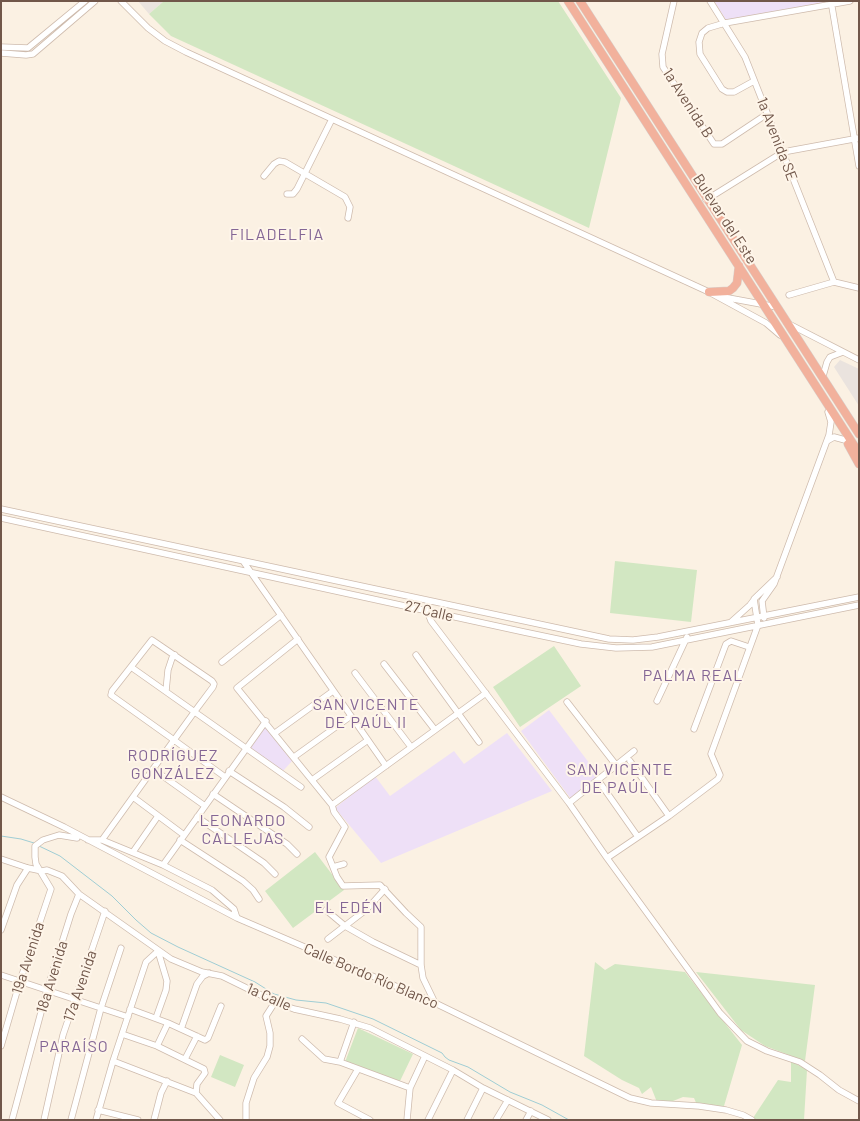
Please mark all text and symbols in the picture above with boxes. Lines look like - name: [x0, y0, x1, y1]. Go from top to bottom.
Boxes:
- street label: 1a Avenida B: [659, 65, 717, 141]
- street label: 1a Avenida SE: [753, 95, 801, 183]
- street label: Bulevar del Este: [689, 171, 761, 267]
- district label: FILADELFIA: [229, 225, 325, 245]
- street label: 27 Calle: [403, 597, 455, 625]
- district label: PALMA REAL: [641, 666, 745, 686]
- district label: SAN VICENTE DE PAÚL II: [311, 695, 421, 733]
- district label: RODRÍGUEZ GONZÁLEZ: [126, 746, 220, 784]
- district label: SAN VICENTE DE PAÚL I: [565, 760, 675, 798]
- district label: LEONARDO CALLEJAS: [199, 811, 287, 849]
- district label: EL EDÉN: [314, 898, 384, 918]
- street label: 19a Avenida: [8, 920, 48, 996]
- street label: 18a Avenida: [32, 938, 72, 1016]
- street label: Calle Bordo Río Blanco: [301, 939, 441, 1013]
- street label: 17a Avenida: [59, 948, 101, 1024]
- street label: 1a Calle: [244, 979, 294, 1015]
- district label: PARAÍSO: [38, 1037, 110, 1057]

